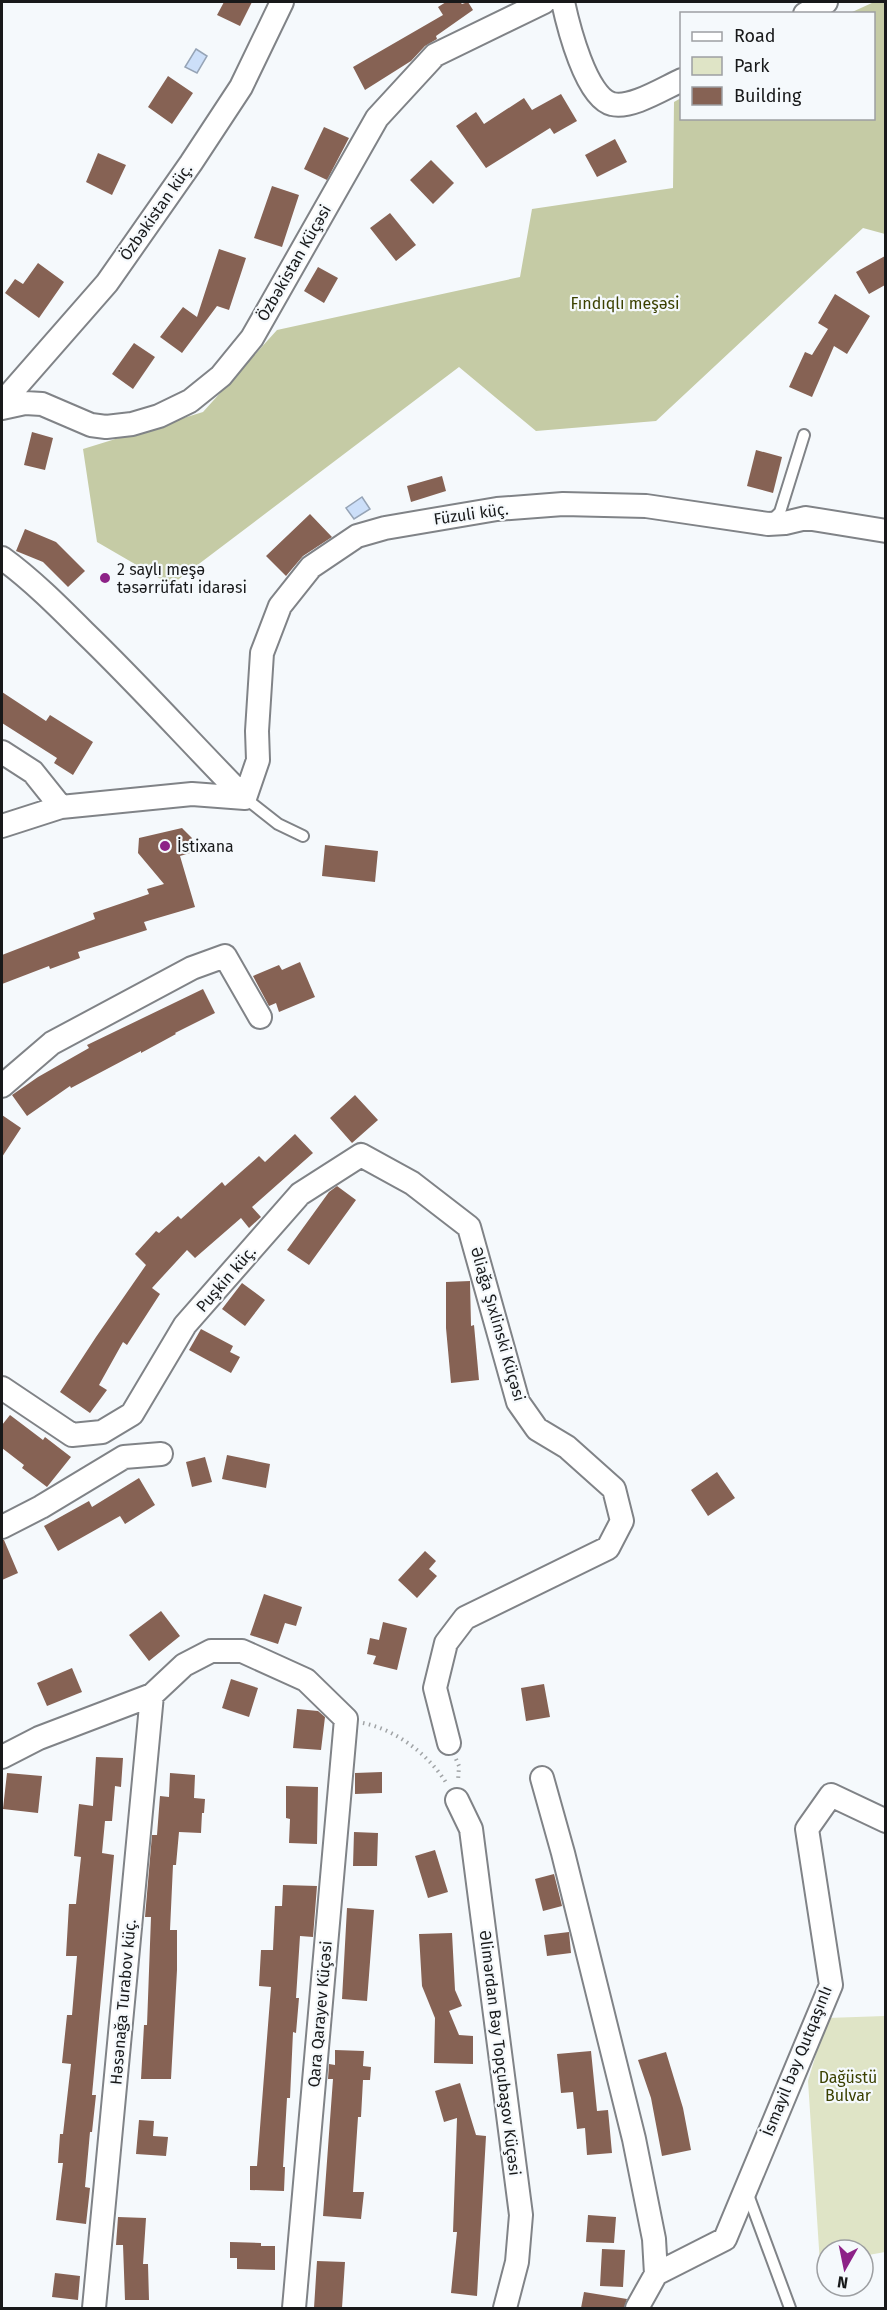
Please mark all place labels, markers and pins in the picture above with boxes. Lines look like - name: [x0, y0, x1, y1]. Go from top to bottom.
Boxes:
- place label: 2 saylı meşə təsərrüfatı idarəsi: [117, 560, 247, 597]
- marker: 2 saylı meşə təsərrüfatı idarəsi: [98, 571, 112, 585]
- place label: İstixana: [177, 836, 234, 856]
- marker: İstixana: [158, 839, 172, 853]

